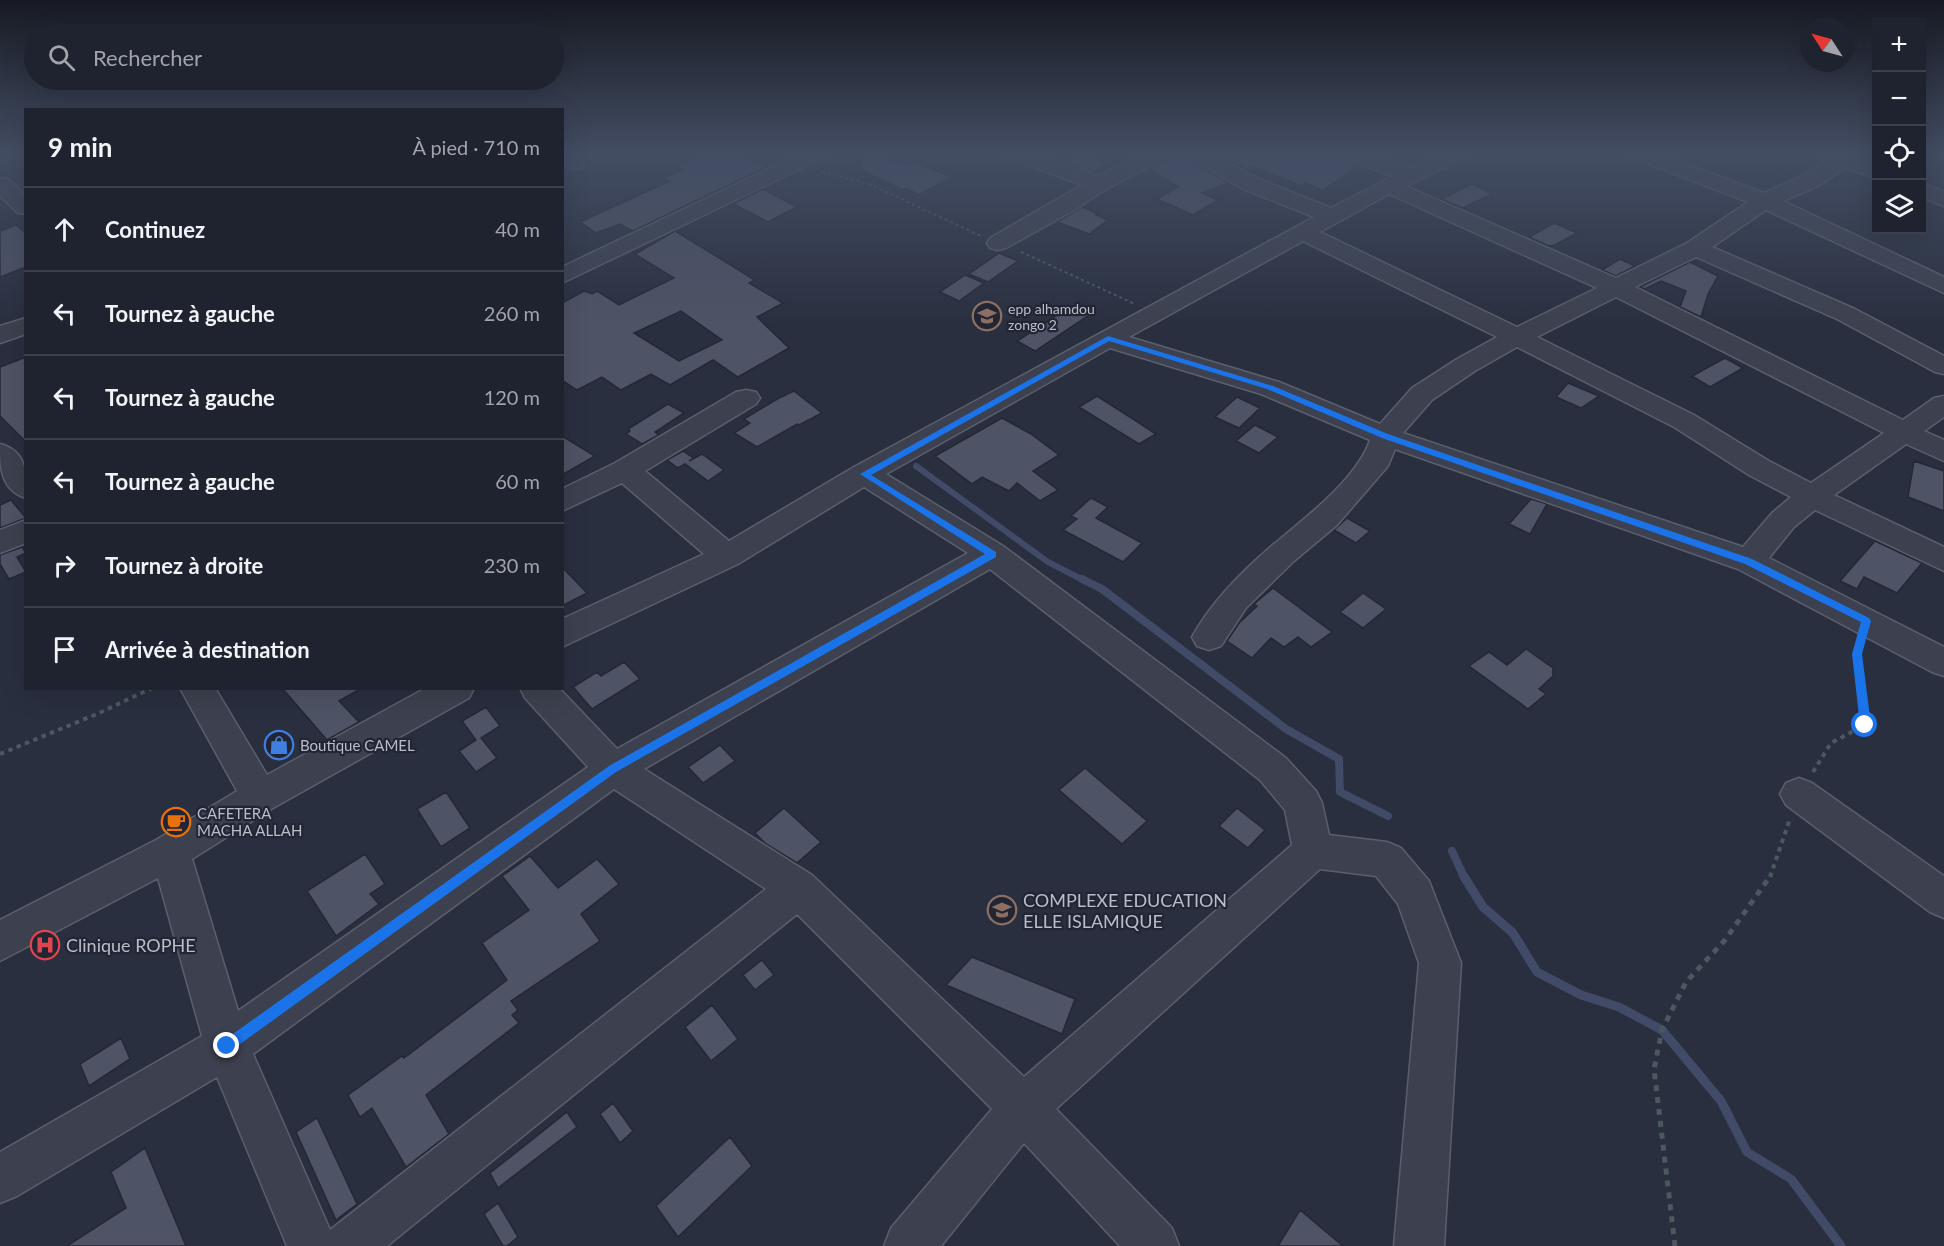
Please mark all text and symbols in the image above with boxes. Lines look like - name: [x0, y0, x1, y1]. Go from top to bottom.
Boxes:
- north arrow: [1800, 18, 1854, 72]
- map controls: [1872, 18, 1926, 234]
- button: +: [1872, 18, 1926, 72]
- search box: [24, 24, 564, 90]
- icon: search: [45, 41, 78, 74]
- text: Rechercher: [93, 44, 202, 71]
- button: −: [1872, 72, 1926, 126]
- button: locate: [1872, 126, 1926, 180]
- text: 9 min: [48, 131, 112, 163]
- text: À pied · 710 m: [412, 135, 540, 159]
- button: layers: [1872, 180, 1926, 234]
- icon: ahead: [48, 213, 81, 246]
- text: Continuez: [105, 216, 205, 243]
- text: 40 m: [495, 217, 540, 241]
- icon: left: [48, 297, 81, 330]
- text: Tournez à gauche: [105, 300, 275, 327]
- school or university icon: epp alhamdou zongo 2: [971, 300, 1003, 332]
- place label: epp alhamdou zongo 2: [1008, 300, 1095, 333]
- text: 260 m: [484, 301, 540, 325]
- icon: left: [48, 381, 81, 414]
- text: Tournez à gauche: [105, 384, 275, 411]
- text: 120 m: [484, 385, 540, 409]
- icon: left: [48, 465, 81, 498]
- text: Tournez à gauche: [105, 468, 275, 495]
- text: 60 m: [495, 469, 540, 493]
- icon: right: [48, 549, 81, 582]
- text: Tournez à droite: [105, 552, 263, 579]
- text: 230 m: [484, 553, 540, 577]
- icon: arrive: [48, 633, 81, 666]
- text: Arrivée à destination: [105, 636, 310, 663]
- route start: [1851, 711, 1877, 737]
- shop icon: Boutique CAMEL: [263, 729, 295, 761]
- place label: Boutique CAMEL: [300, 736, 415, 754]
- place label: CAFETERA MACHA ALLAH: [197, 804, 302, 839]
- cafe icon: CAFETERA MACHA ALLAH: [160, 806, 192, 838]
- place label: COMPLEXE EDUCATION ELLE ISLAMIQUE: [1023, 889, 1227, 932]
- school or university icon: COMPLEXE EDUCATION ELLE ISLAMIQUE: [986, 894, 1018, 926]
- hospital icon: Clinique ROPHE: [29, 929, 61, 961]
- place label: Clinique ROPHE: [66, 934, 196, 956]
- route end: [213, 1032, 239, 1058]

